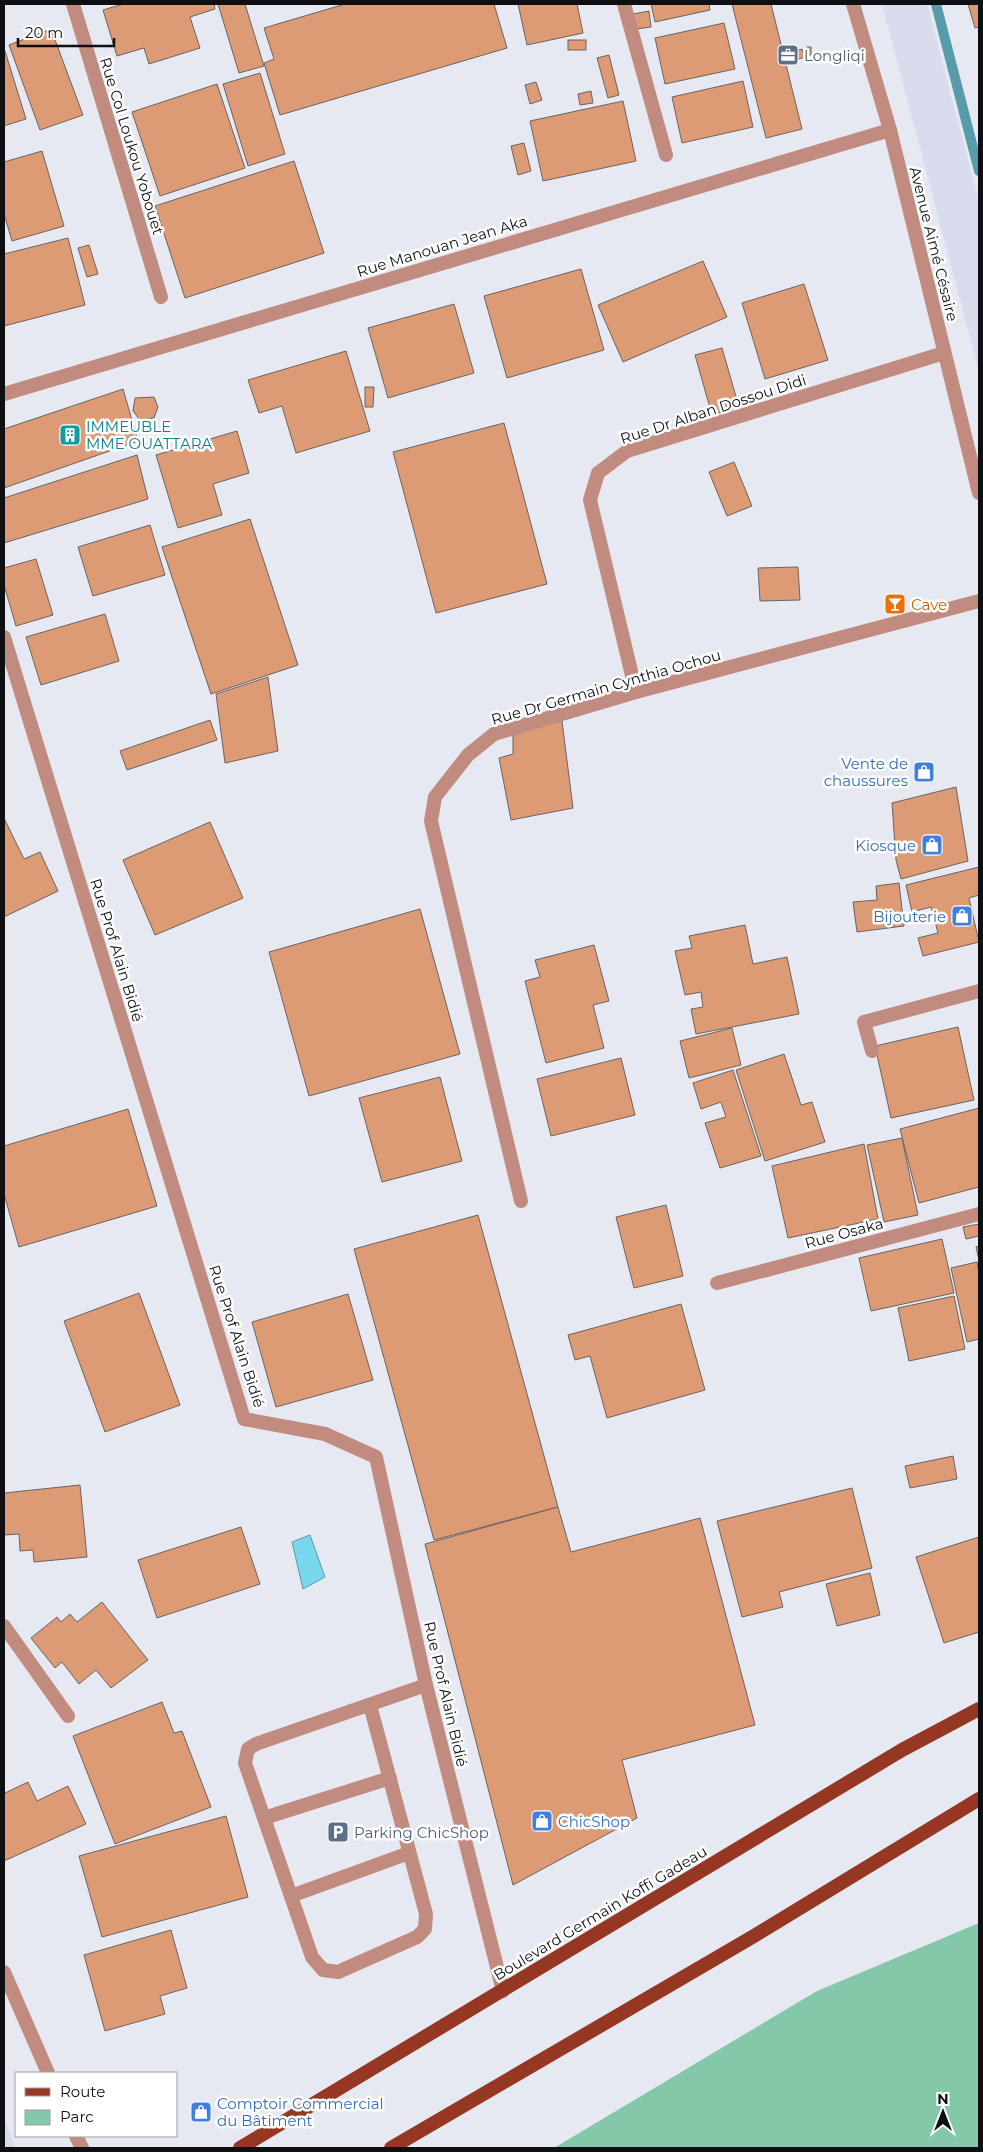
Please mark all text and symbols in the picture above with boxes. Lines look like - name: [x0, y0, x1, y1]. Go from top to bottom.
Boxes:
- scale bar: [18, 15, 114, 47]
- text: 20 m: [25, 23, 63, 42]
- office icon: Longliqi: [776, 43, 800, 67]
- place label: Longliqi: [804, 46, 865, 65]
- street label: Rue Col Loukou Yobouet: [96, 55, 168, 237]
- street label: Avenue Aimé Césaire: [906, 165, 962, 323]
- street label: Rue Manouan Jean Aka: [354, 211, 530, 281]
- street label: Rue Dr Alban Dossou Didi: [618, 370, 808, 448]
- place label: IMMEUBLE MME OUATTARA: [86, 417, 213, 453]
- building icon: IMMEUBLE MME OUATTARA: [58, 423, 82, 447]
- bar icon: Cave: [883, 592, 907, 616]
- place label: Cave: [911, 595, 947, 614]
- street label: Rue Dr Germain Cynthia Ochou: [489, 645, 723, 729]
- place label: Vente de chaussures: [824, 754, 908, 790]
- shop icon: Vente de chaussures: [912, 760, 936, 784]
- shop icon: Kiosque: [920, 833, 944, 857]
- place label: Kiosque: [855, 836, 916, 855]
- street label: Rue Prof Alain Bidié: [86, 876, 148, 1024]
- shop icon: Bijouterie: [950, 904, 974, 928]
- place label: Bijouterie: [873, 907, 946, 926]
- street label: Rue Osaka: [803, 1213, 885, 1253]
- street label: Rue Prof Alain Bidié: [205, 1262, 269, 1410]
- street label: Rue Prof Alain Bidié: [420, 1619, 472, 1769]
- shop icon: ChicShop: [530, 1809, 554, 1833]
- place label: ChicShop: [558, 1812, 630, 1831]
- parking icon: Parking ChicShop: [326, 1820, 350, 1844]
- place label: Parking ChicShop: [354, 1823, 489, 1842]
- street label: Boulevard Germain Koffi Gadeau: [490, 1841, 710, 1985]
- legend: [15, 2072, 178, 2137]
- text: Route: [60, 2082, 105, 2101]
- north arrow: [918, 2087, 968, 2137]
- text: N: [937, 2090, 949, 2108]
- place label: Comptoir Commercial du Bâtiment: [217, 2094, 384, 2130]
- shop icon: Comptoir Commercial du Bâtiment: [189, 2100, 213, 2124]
- text: Parc: [60, 2107, 94, 2126]

